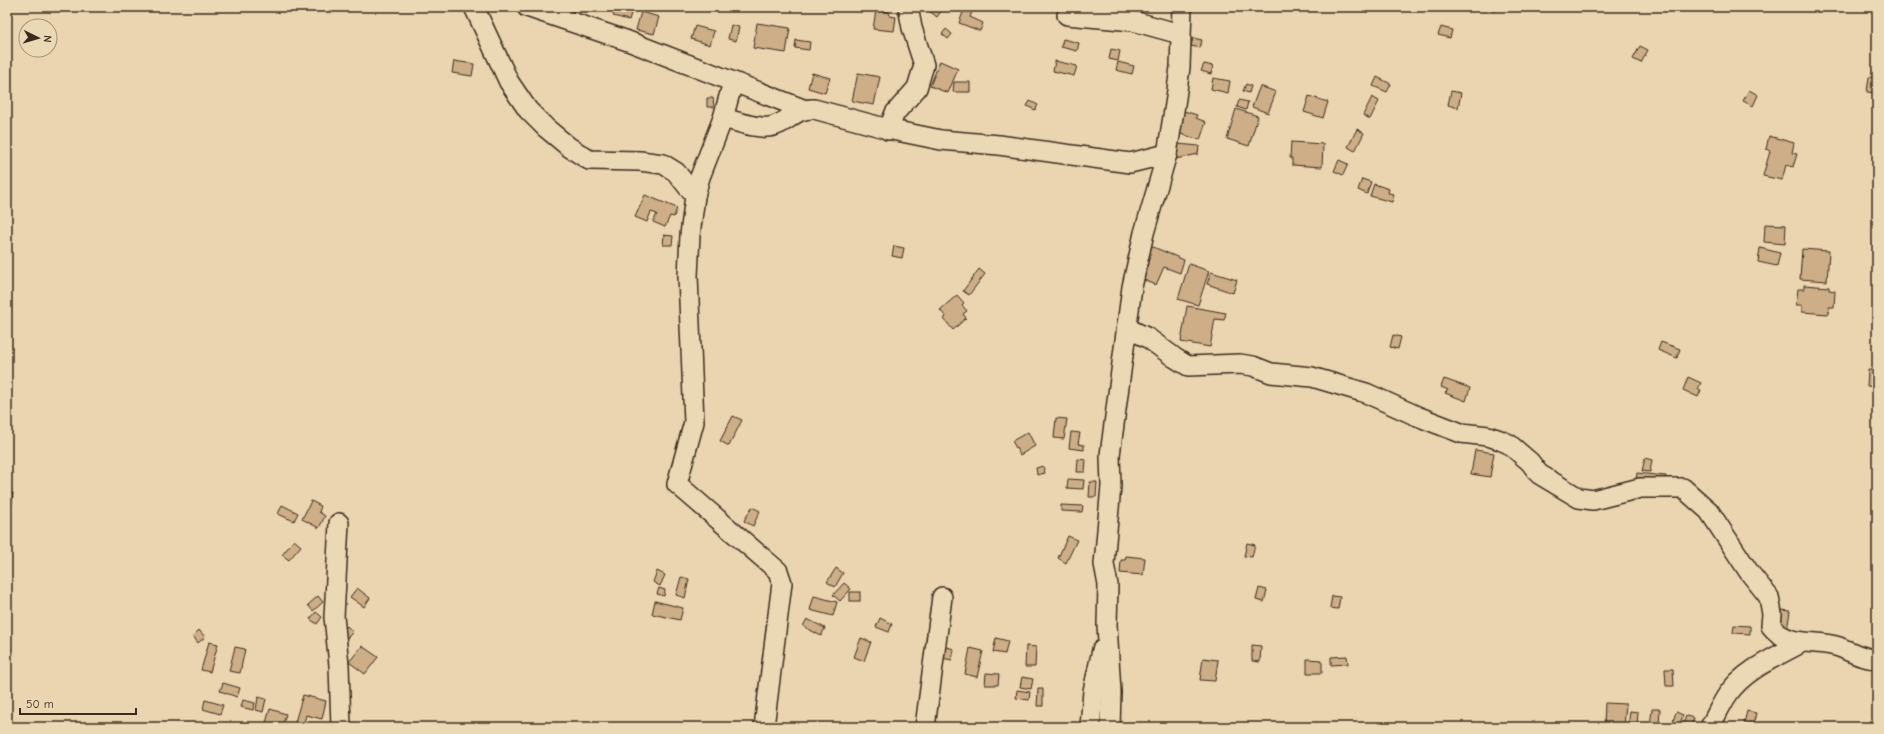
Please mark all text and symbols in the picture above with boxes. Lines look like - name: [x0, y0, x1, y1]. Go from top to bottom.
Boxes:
- north arrow: [18, 18, 58, 58]
- text: N: [41, 35, 54, 43]
- scale bar: [20, 690, 136, 716]
- text: 50 m: [26, 697, 54, 711]

